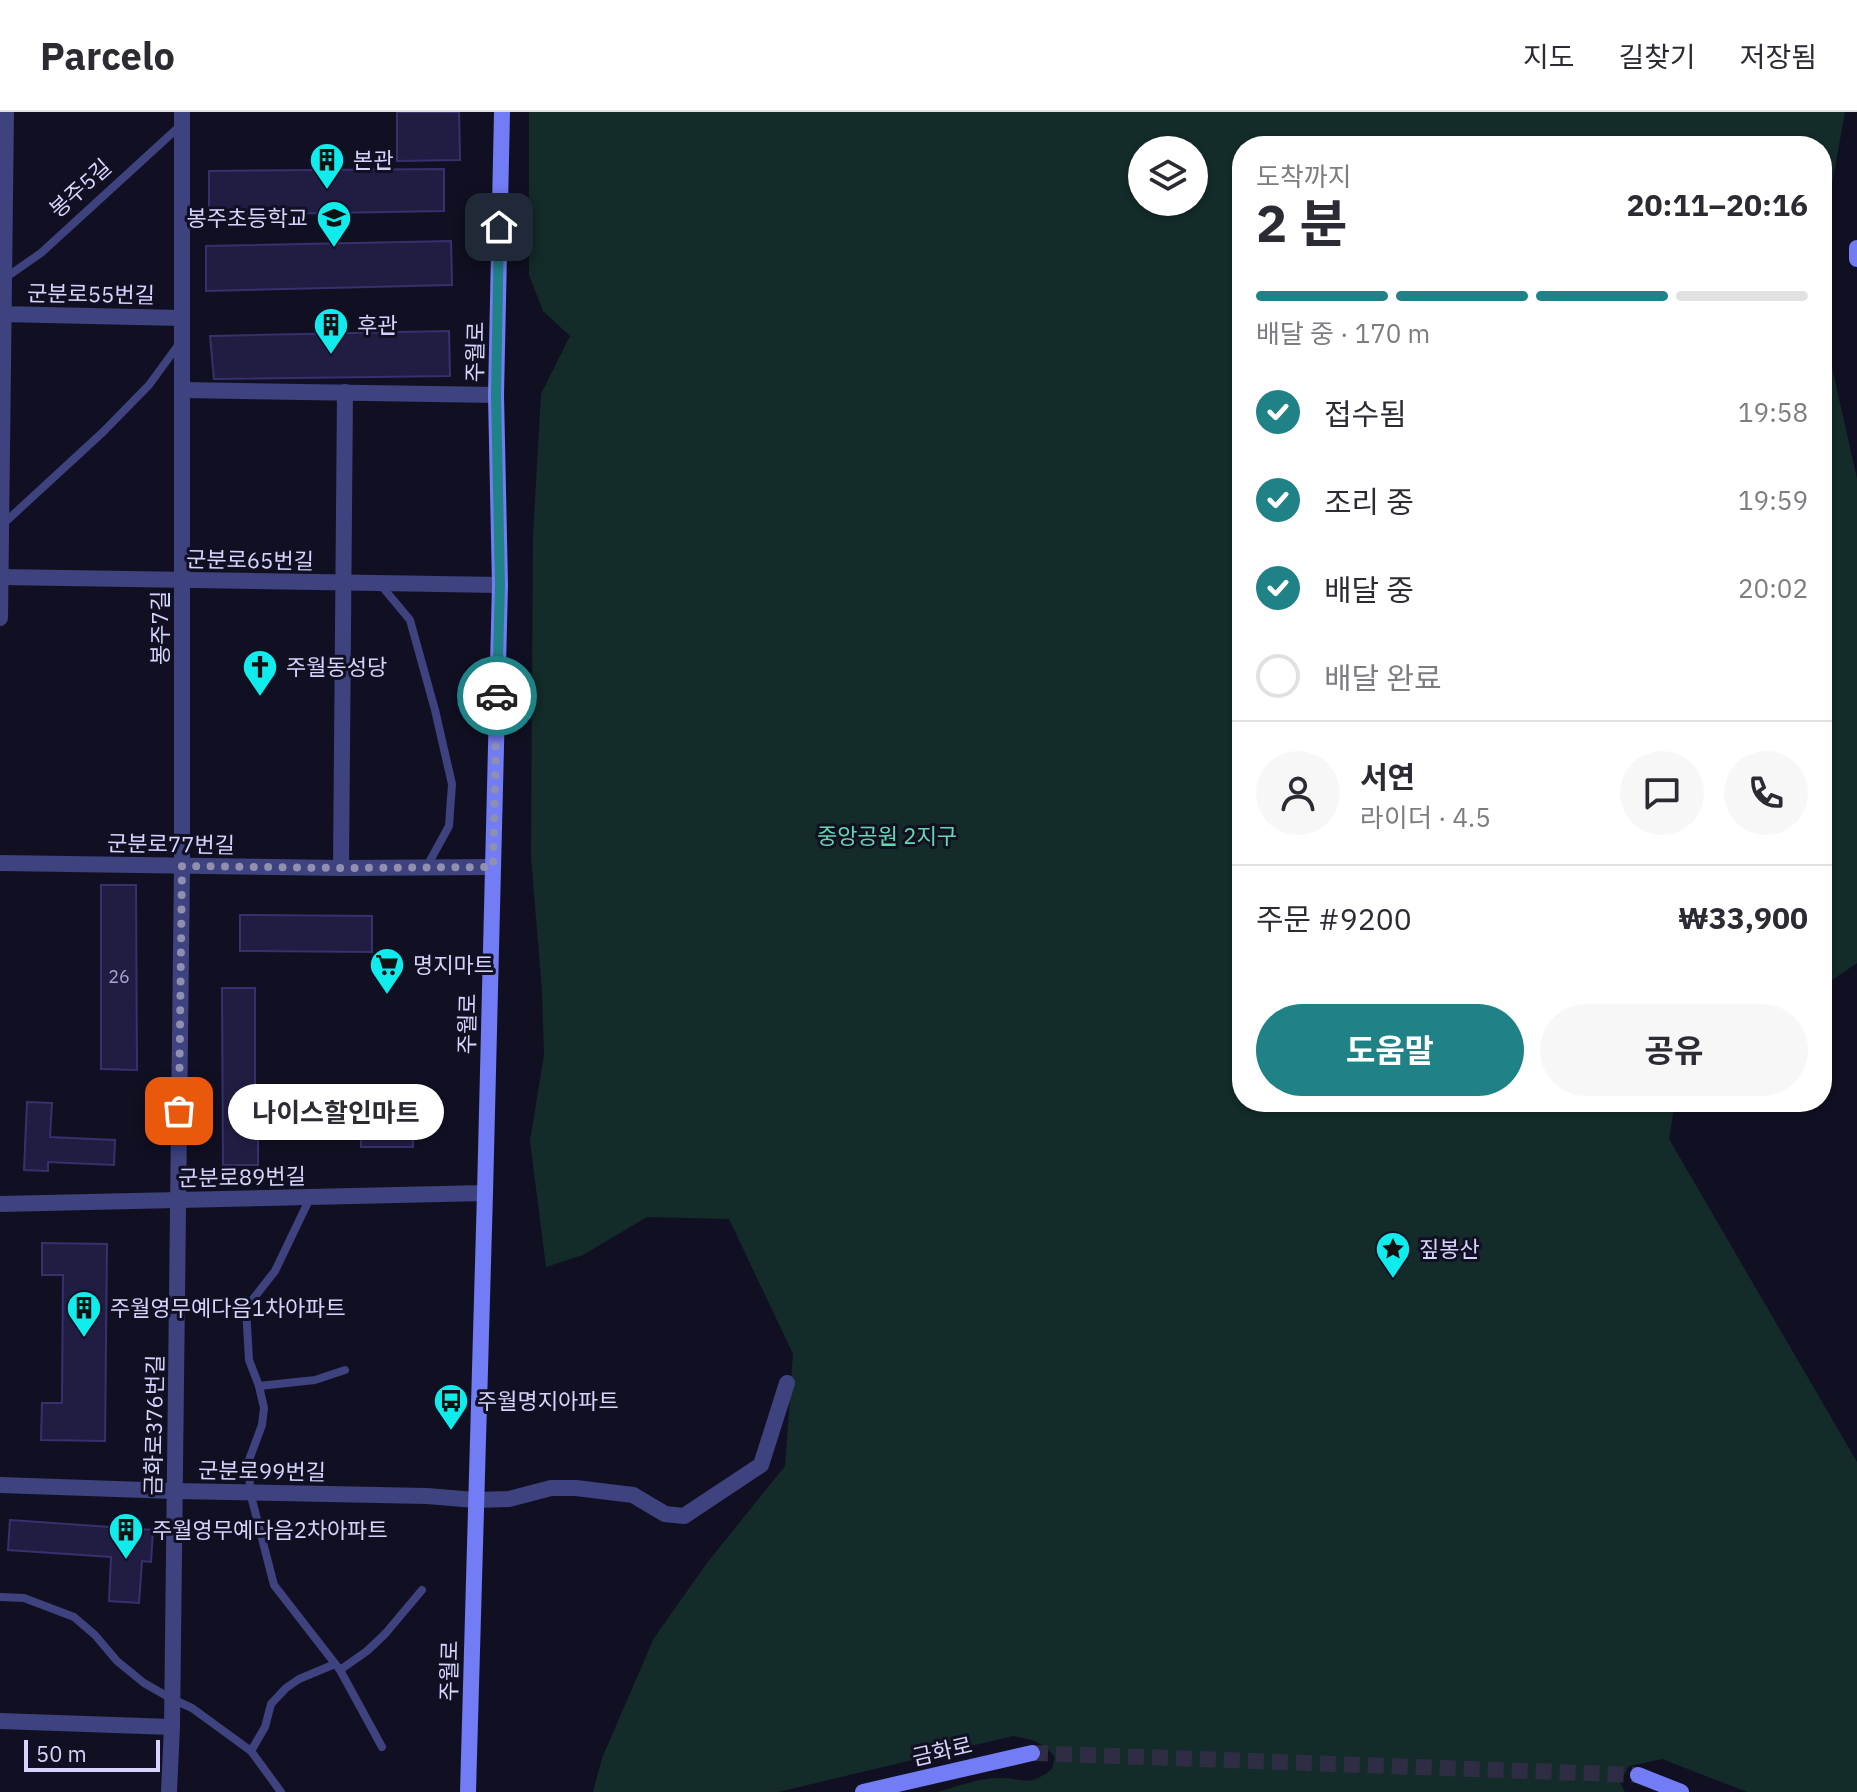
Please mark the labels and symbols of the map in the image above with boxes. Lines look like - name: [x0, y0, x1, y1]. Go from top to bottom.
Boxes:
- building icon: 본관: [308, 141, 346, 191]
- place label: 본관: [353, 145, 393, 174]
- street label: 봉주5길: [42, 152, 117, 223]
- pin: [465, 193, 533, 261]
- school or university icon: 봉주초등학교: [315, 199, 353, 249]
- place label: 봉주초등학교: [187, 203, 308, 232]
- street label: 군분로55번길: [27, 278, 155, 309]
- building icon: 후관: [312, 306, 350, 356]
- place label: 후관: [357, 310, 397, 339]
- street label: 주월로: [459, 321, 490, 383]
- street label: 군분로65번길: [186, 544, 314, 575]
- street label: 봉주7길: [145, 591, 174, 665]
- church icon: 주월동성당: [241, 648, 279, 698]
- place label: 주월동성당: [286, 652, 387, 681]
- courier: [457, 656, 537, 736]
- park label: 중앙공원 2지구: [817, 821, 957, 850]
- street label: 군분로77번길: [107, 828, 235, 859]
- supermarket icon: 명지마트: [368, 946, 406, 996]
- place label: 명지마트: [413, 950, 494, 979]
- house number: 26: [108, 965, 130, 988]
- street label: 주월로: [451, 993, 482, 1055]
- pin: [145, 1077, 213, 1145]
- callout: 나이스할인마트: [227, 1083, 443, 1139]
- street label: 군분로89번길: [178, 1161, 306, 1192]
- place icon: 짚봉산: [1374, 1230, 1412, 1280]
- place label: 짚봉산: [1419, 1234, 1480, 1263]
- building icon: 주월영무예다음1차아파트: [65, 1289, 103, 1339]
- place label: 주월영무예다음1차아파트: [110, 1293, 346, 1322]
- street label: 금화로376번길: [138, 1354, 169, 1496]
- bus stop icon: 주월명지아파트: [432, 1382, 470, 1432]
- place label: 주월명지아파트: [477, 1386, 619, 1415]
- street label: 군분로99번길: [198, 1455, 326, 1486]
- building icon: 주월영무예다음2차아파트: [107, 1511, 145, 1561]
- place label: 주월영무예다음2차아파트: [152, 1515, 388, 1544]
- street label: 주월로: [433, 1640, 464, 1702]
- street label: 금화로: [909, 1730, 975, 1771]
- scale bar: [24, 1736, 160, 1772]

